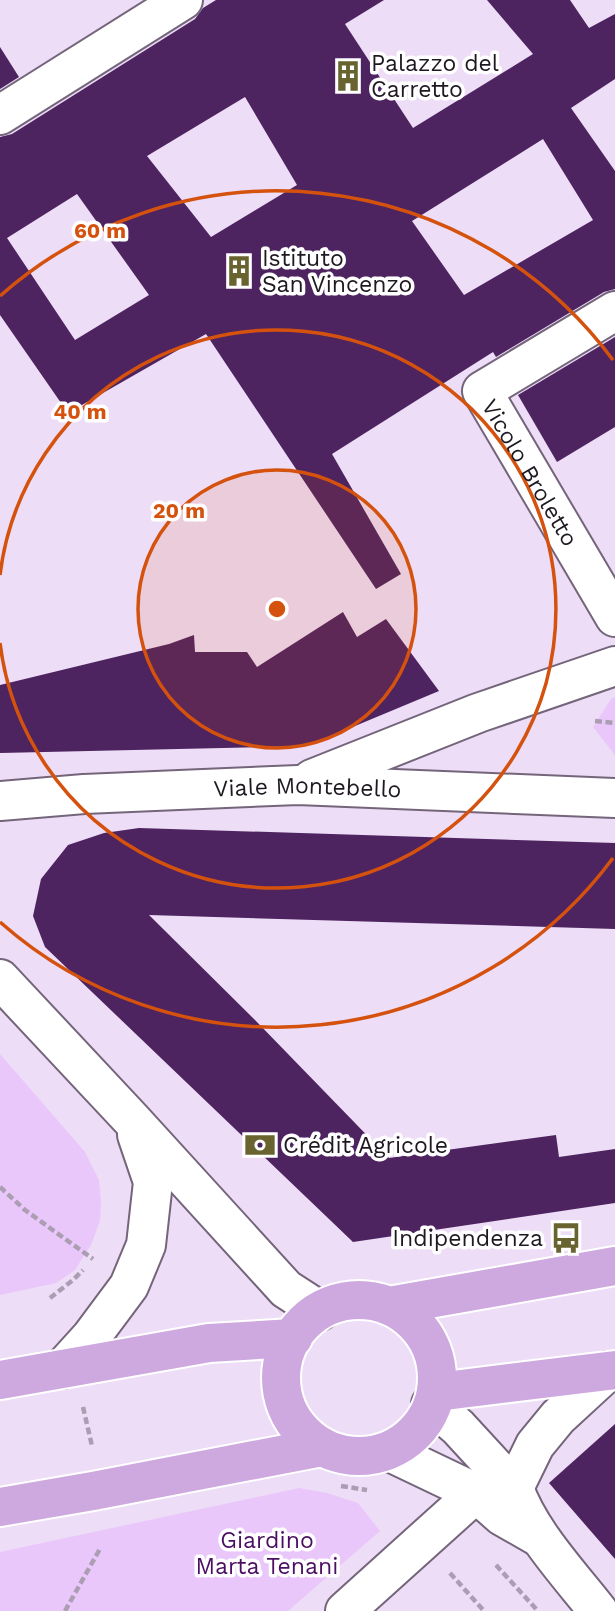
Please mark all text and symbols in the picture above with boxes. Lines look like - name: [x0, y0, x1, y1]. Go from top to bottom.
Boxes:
- place label: Palazzo del Carretto: [371, 50, 499, 103]
- building icon: Palazzo del Carretto: [331, 59, 365, 93]
- text: 60 m: [74, 218, 126, 243]
- place label: Istituto San Vincenzo: [262, 245, 412, 298]
- building icon: Istituto San Vincenzo: [222, 254, 256, 288]
- street label: Vicolo Broletto: [476, 394, 584, 551]
- text: 40 m: [54, 399, 106, 424]
- text: 20 m: [153, 498, 205, 523]
- centre of rings: [265, 597, 289, 621]
- street label: Viale Montebello: [213, 771, 402, 803]
- bank icon: Crédit Agricole: [243, 1128, 277, 1162]
- place label: Crédit Agricole: [283, 1132, 448, 1159]
- bus stop icon: Indipendenza: [549, 1221, 583, 1255]
- place label: Indipendenza: [392, 1225, 543, 1252]
- park label: Giardino Marta Tenani: [196, 1527, 338, 1580]

